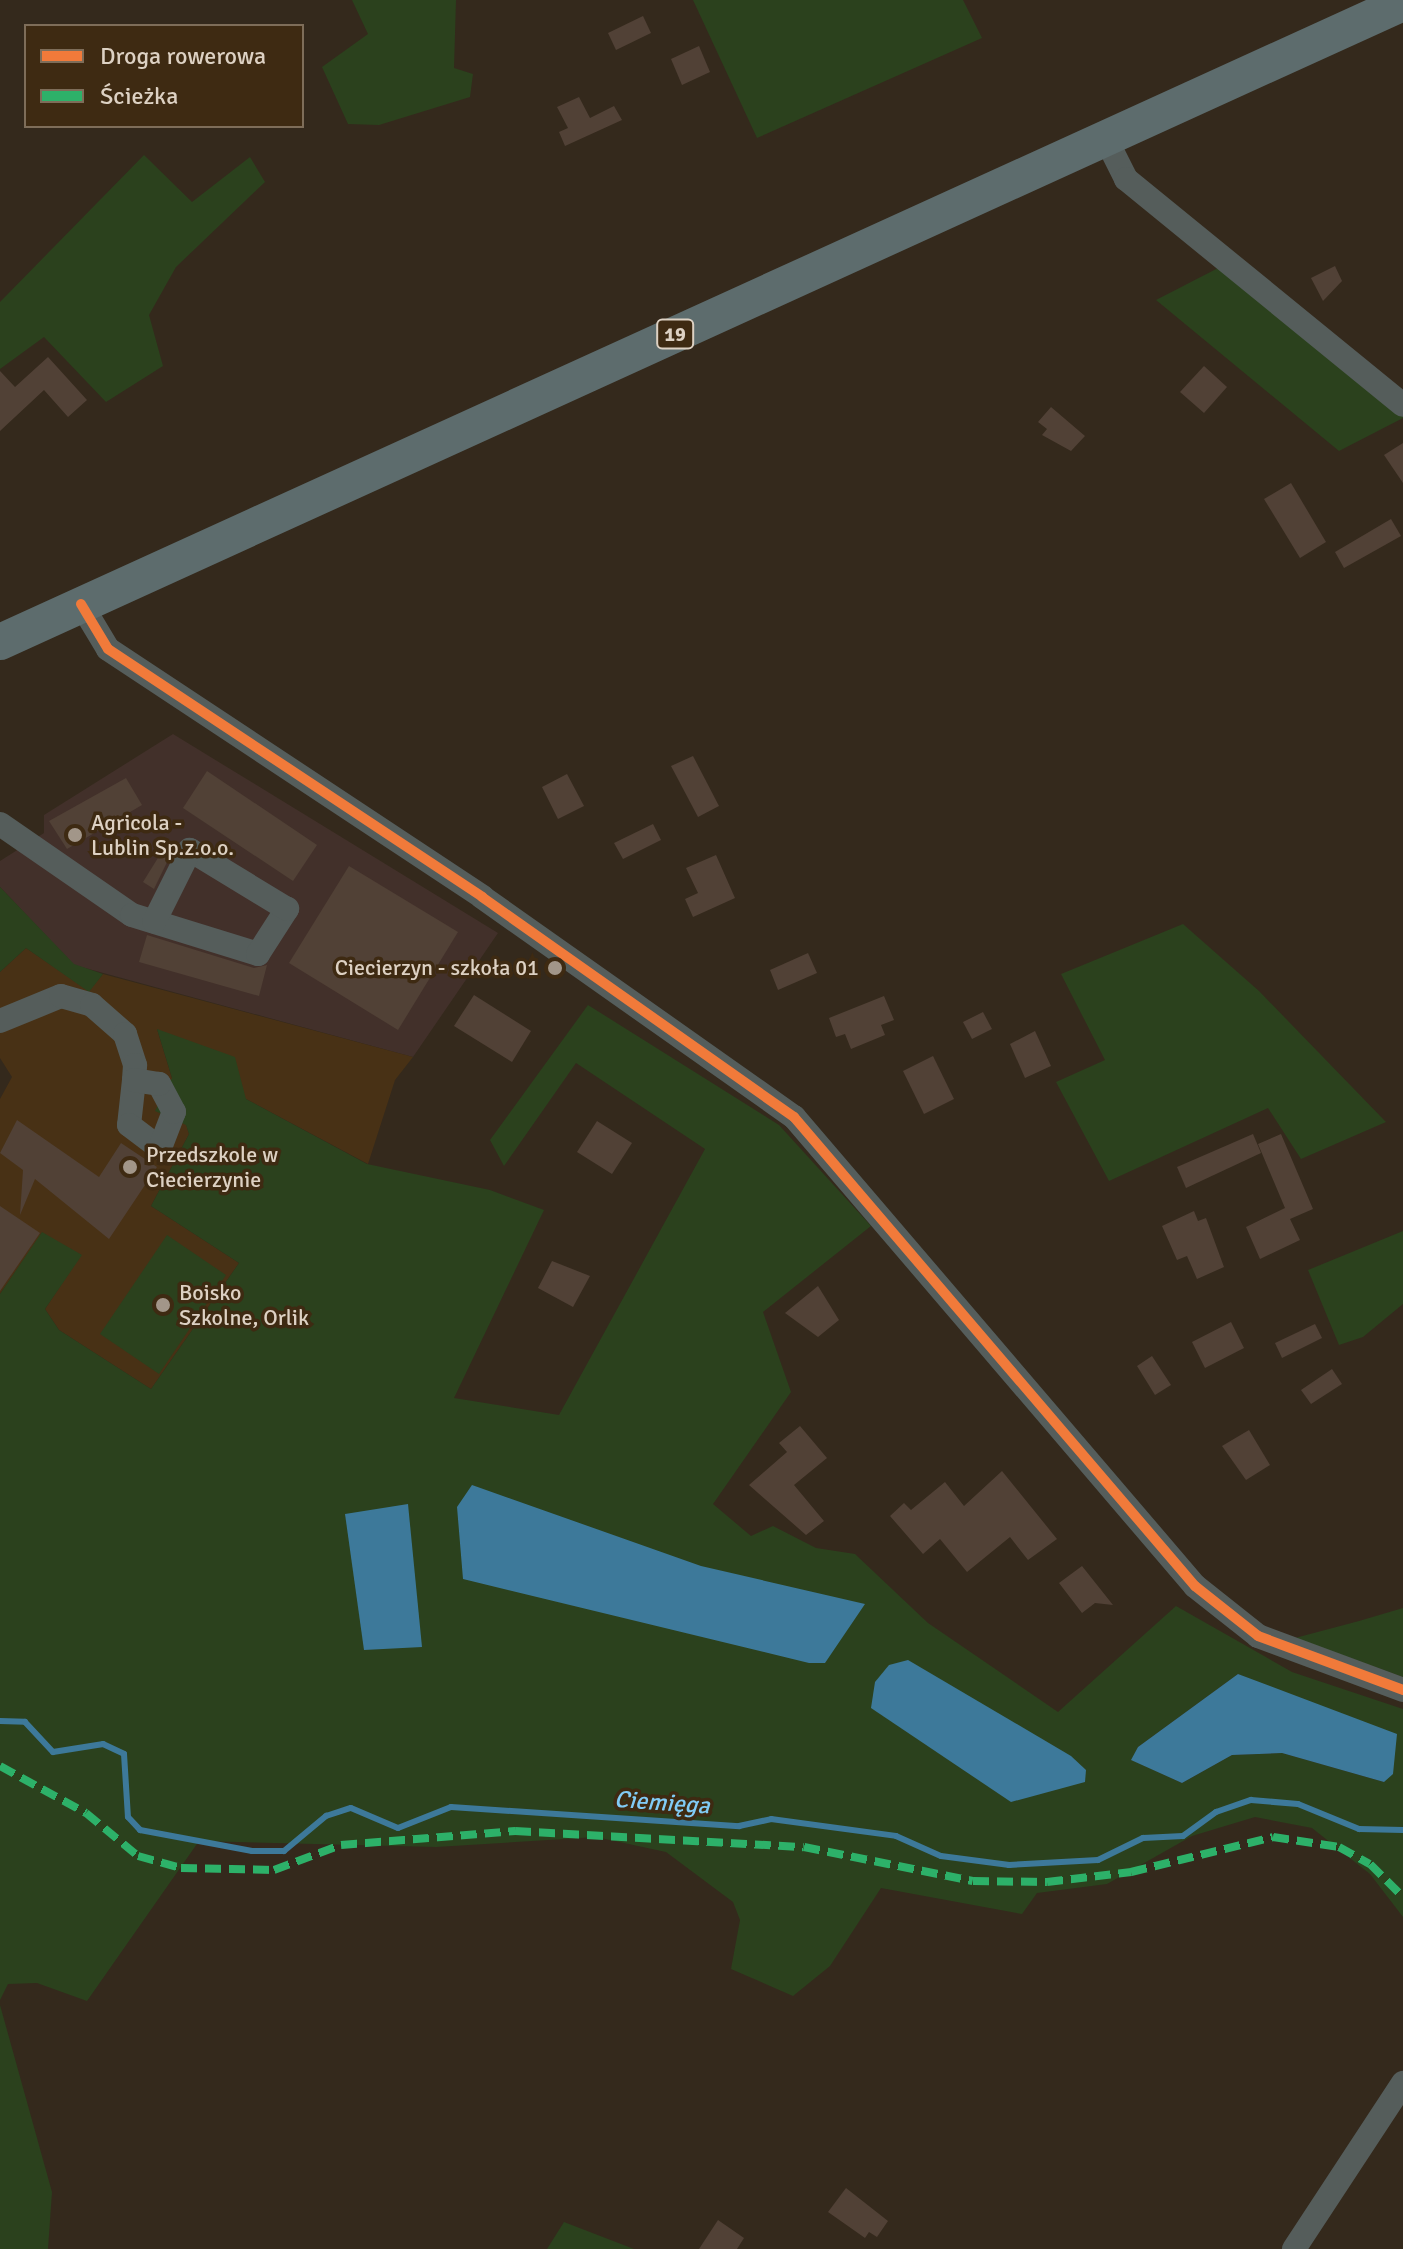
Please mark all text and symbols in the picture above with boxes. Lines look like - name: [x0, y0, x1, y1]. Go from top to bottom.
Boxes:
- legend: [24, 24, 304, 128]
- text: Droga rowerowa: [100, 41, 266, 71]
- text: Ścieżka: [100, 81, 178, 111]
- road number: 19: [655, 318, 695, 350]
- place label: Agricola - Lublin Sp.z.o.o.: [91, 809, 234, 860]
- marker: Agricola - Lublin Sp.z.o.o.: [66, 826, 84, 844]
- place label: Ciecierzyn - szkoła 01: [335, 955, 539, 981]
- marker: Ciecierzyn - szkoła 01: [546, 959, 564, 977]
- place label: Przedszkole w Ciecierzynie: [146, 1141, 278, 1192]
- marker: Przedszkole w Ciecierzynie: [121, 1158, 139, 1176]
- place label: Boisko Szkolne, Orlik: [179, 1279, 309, 1330]
- marker: Boisko Szkolne, Orlik: [154, 1296, 172, 1314]
- water label: Ciemięga: [613, 1785, 711, 1821]

